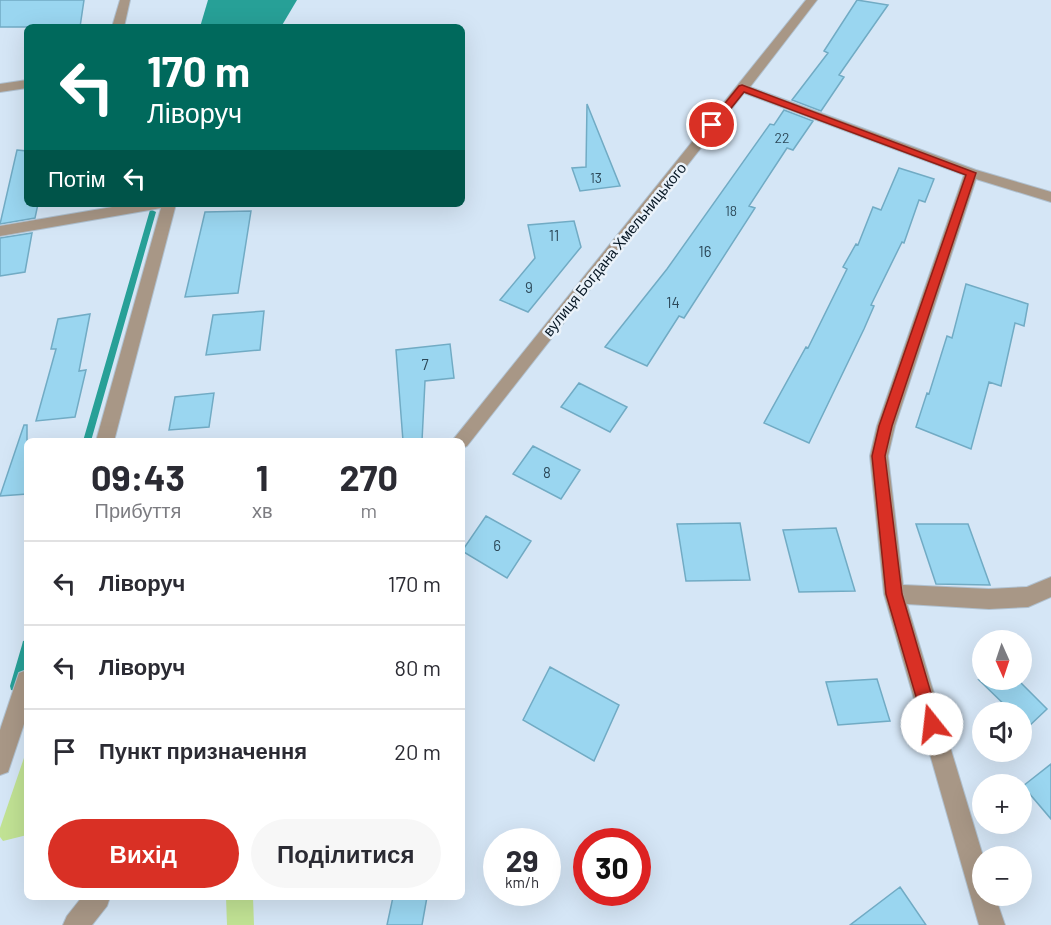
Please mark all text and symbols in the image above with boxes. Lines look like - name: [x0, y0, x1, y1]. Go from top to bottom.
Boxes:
- text: 170 m: [147, 45, 250, 95]
- icon: left: [48, 48, 126, 126]
- text: Ліворуч: [147, 96, 242, 128]
- pin: [686, 99, 737, 150]
- icon: arrive: [695, 108, 728, 141]
- house number: 22: [774, 129, 790, 146]
- street label: вулиця Богдана Хмельницького: [538, 159, 690, 339]
- icon: left: [118, 162, 151, 195]
- text: Потім: [48, 165, 106, 191]
- house number: 13: [590, 169, 602, 186]
- house number: 18: [725, 202, 737, 219]
- house number: 11: [549, 226, 559, 244]
- house number: 16: [699, 242, 711, 260]
- house number: 9: [525, 278, 533, 296]
- house number: 14: [666, 293, 680, 311]
- house number: 7: [421, 355, 429, 373]
- text: 09:43: [91, 455, 185, 498]
- text: 1: [256, 455, 269, 498]
- text: 270: [339, 455, 398, 498]
- house number: 8: [543, 463, 551, 481]
- text: Прибуття: [95, 498, 181, 522]
- text: хв: [252, 498, 273, 522]
- text: m: [360, 498, 377, 522]
- house number: 6: [493, 536, 501, 554]
- icon: left: [48, 567, 81, 600]
- text: Ліворуч: [99, 569, 185, 595]
- text: 170 m: [388, 570, 441, 596]
- north arrow: [972, 630, 1032, 690]
- map controls: [972, 630, 1032, 906]
- icon: left: [48, 651, 81, 684]
- text: Ліворуч: [99, 653, 185, 679]
- text: 80 m: [395, 654, 441, 680]
- position arrow: [900, 692, 964, 756]
- button: sound: [972, 702, 1032, 762]
- icon: arrive: [48, 735, 81, 768]
- text: Пункт призначення: [99, 737, 307, 763]
- text: 20 m: [394, 738, 441, 764]
- button: +: [972, 774, 1032, 834]
- button: Вихід: [48, 819, 239, 888]
- button: Поділитися: [251, 819, 441, 888]
- speed limit sign: 30: [573, 828, 651, 906]
- text: 29: [506, 842, 538, 878]
- button: −: [972, 846, 1032, 906]
- text: km/h: [505, 873, 539, 891]

